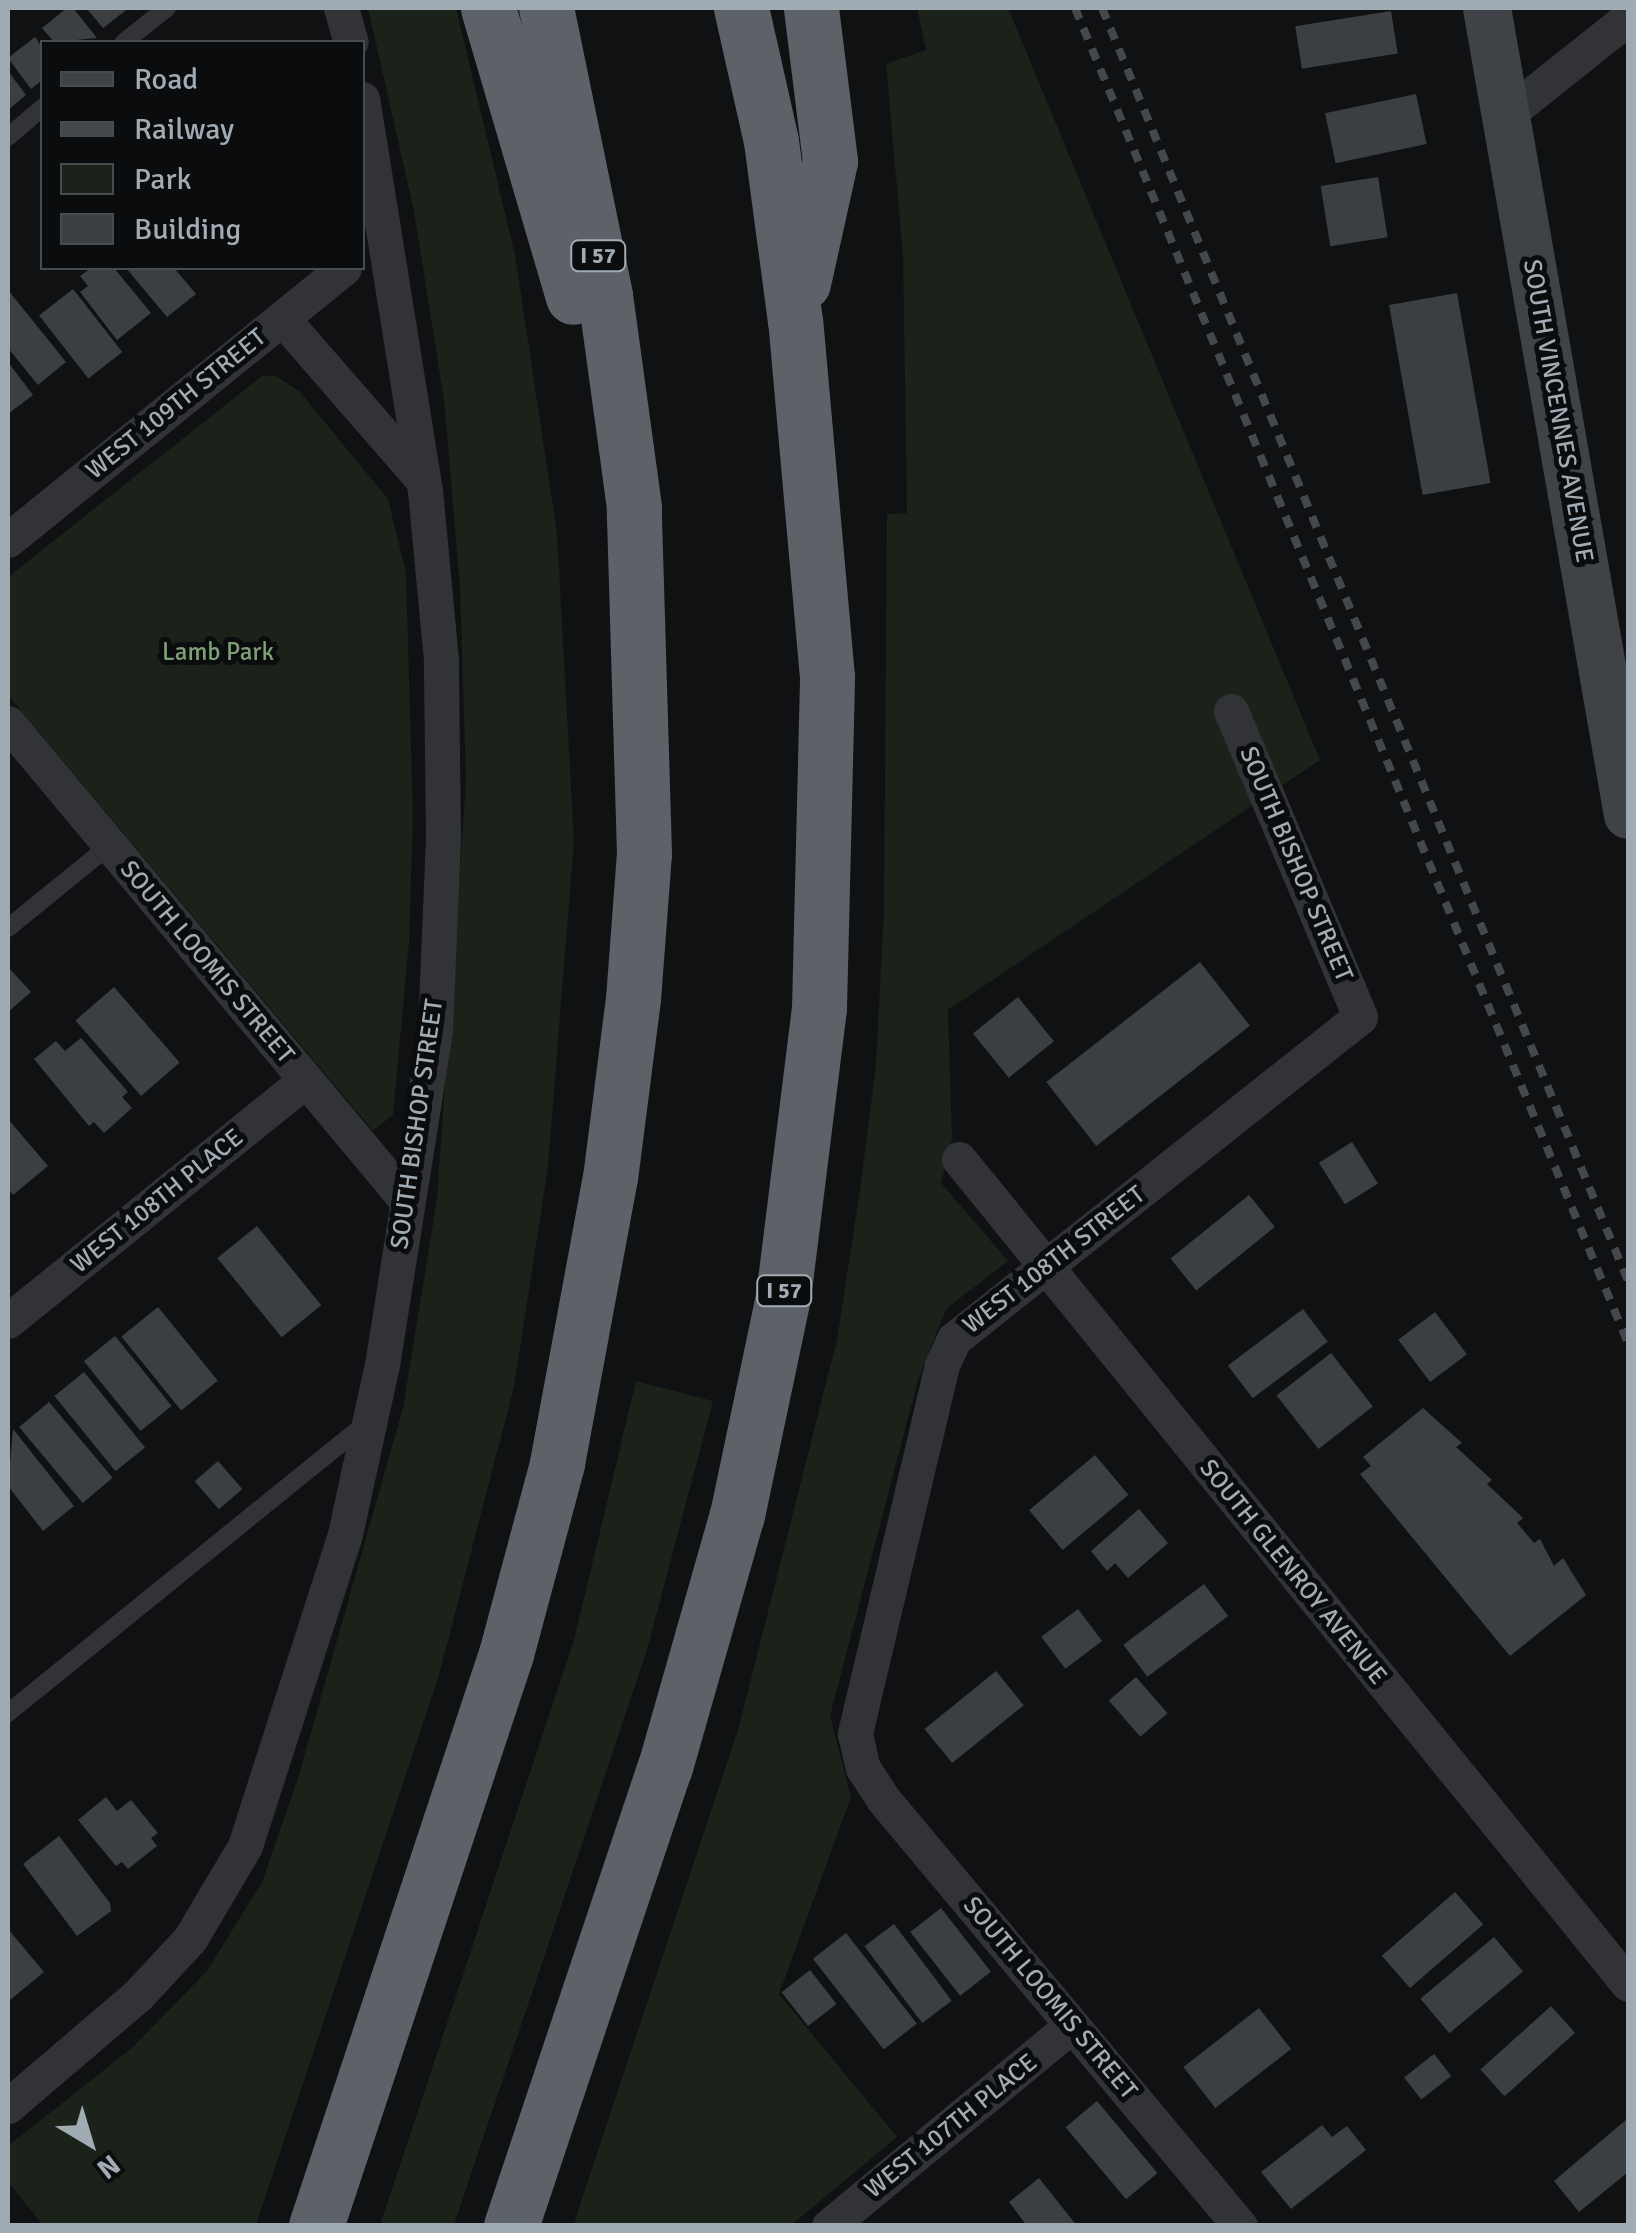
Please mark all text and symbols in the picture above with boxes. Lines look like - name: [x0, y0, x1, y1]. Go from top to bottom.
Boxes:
- legend: [40, 40, 365, 270]
- text: Road: [134, 61, 198, 98]
- text: Railway: [134, 111, 234, 148]
- text: Park: [134, 161, 192, 198]
- text: Building: [134, 211, 241, 248]
- road number: I 57: [568, 239, 628, 273]
- street label: SOUTH VINCENNES AVENUE: [1517, 257, 1599, 565]
- street label: WEST 109TH STREET: [80, 322, 272, 486]
- park label: Lamb Park: [162, 637, 274, 667]
- street label: SOUTH BISHOP STREET: [1233, 742, 1359, 986]
- street label: SOUTH LOOMIS STREET: [114, 855, 300, 1069]
- street label: SOUTH BISHOP STREET: [385, 997, 449, 1251]
- street label: WEST 108TH PLACE: [65, 1122, 249, 1280]
- street label: WEST 108TH STREET: [957, 1180, 1151, 1340]
- road number: I 57: [754, 1274, 814, 1308]
- street label: SOUTH GLENROY AVENUE: [1193, 1453, 1393, 1691]
- street label: SOUTH LOOMIS STREET: [957, 1891, 1143, 2105]
- street label: WEST 107TH PLACE: [859, 2047, 1043, 2205]
- north arrow: [40, 2093, 140, 2193]
- text: N: [90, 2147, 127, 2186]

